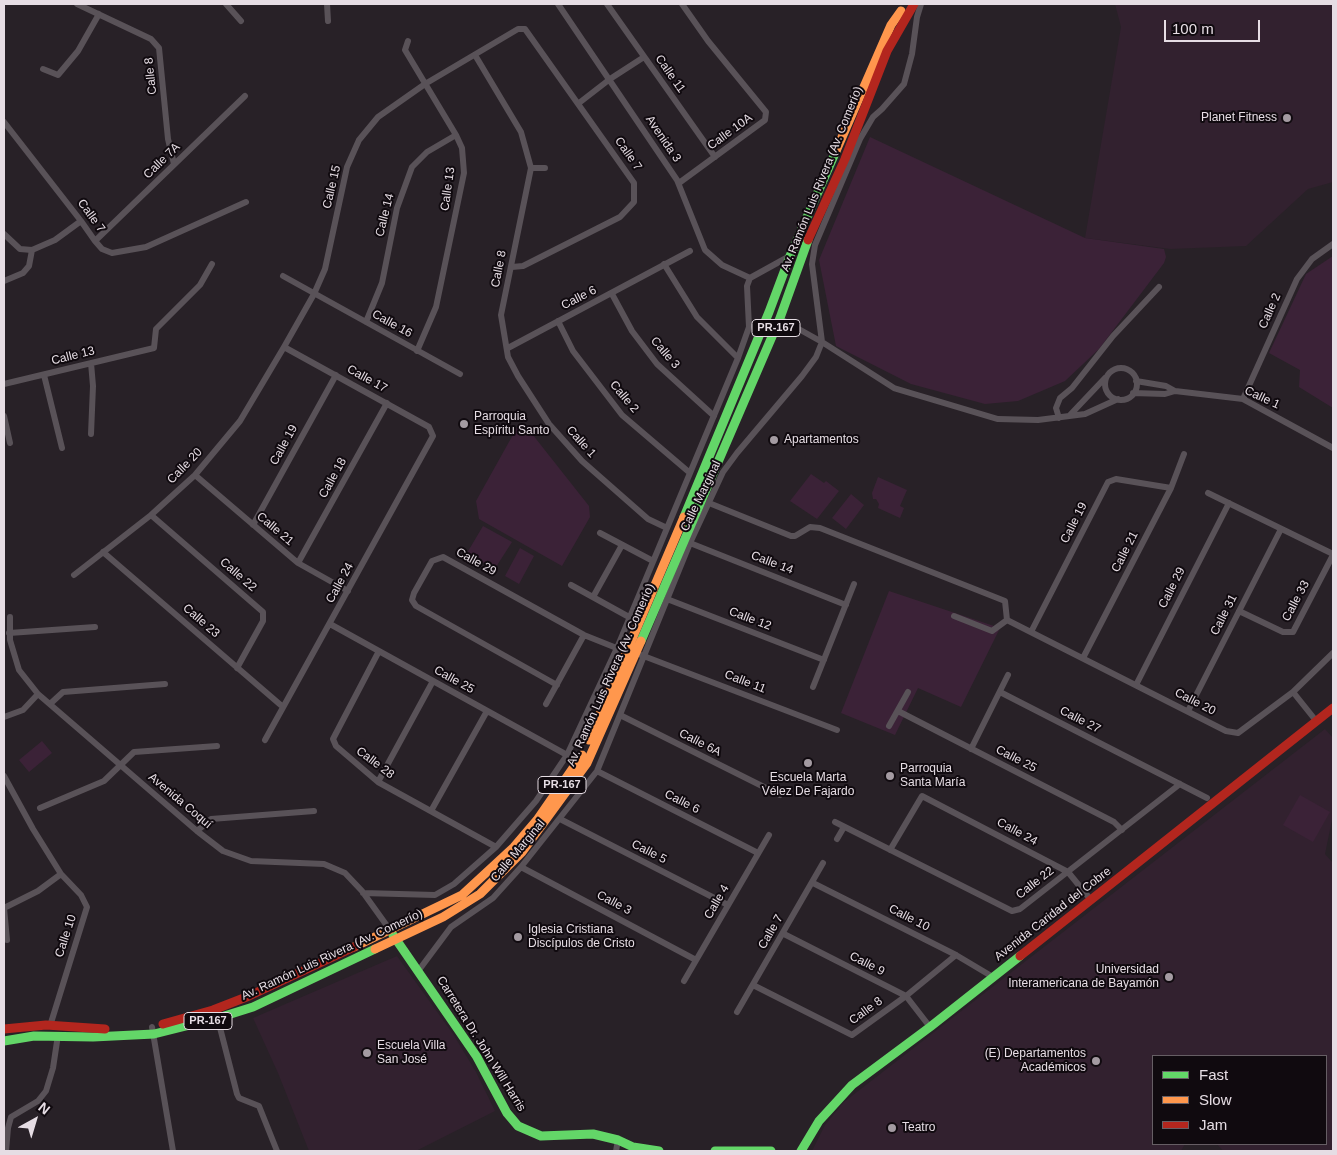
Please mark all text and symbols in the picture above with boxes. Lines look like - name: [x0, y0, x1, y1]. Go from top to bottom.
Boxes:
- scale bar: [1167, 10, 1263, 42]
- text: 100 m: [1172, 20, 1214, 37]
- street label: Calle 11: [652, 52, 688, 96]
- street label: Calle 8: [142, 57, 160, 95]
- street label: Av. Ramón Luis Rivera (Av. Comerío): [778, 84, 866, 274]
- street label: Calle 10A: [705, 111, 755, 153]
- place label: Planet Fitness: [1201, 111, 1277, 125]
- marker: Planet Fitness: [1281, 112, 1293, 124]
- street label: Avenida 3: [642, 113, 684, 165]
- street label: Calle 7: [611, 135, 645, 173]
- street label: Calle 7A: [141, 140, 183, 182]
- street label: Calle 15: [320, 164, 344, 210]
- street label: Calle 13: [438, 166, 458, 212]
- street label: Calle 14: [373, 192, 397, 238]
- street label: Calle 7: [74, 197, 108, 235]
- street label: Calle 8: [488, 249, 510, 289]
- street label: Calle 6: [559, 283, 599, 313]
- street label: Calle 2: [1256, 291, 1284, 331]
- street label: Calle 16: [369, 307, 415, 341]
- road number: PR-167: [752, 319, 800, 336]
- street label: Calle 3: [647, 334, 683, 372]
- street label: Calle 13: [50, 344, 96, 368]
- street label: Calle 17: [344, 362, 390, 396]
- street label: Calle 2: [606, 378, 642, 416]
- street label: Calle 1: [1242, 384, 1282, 412]
- place label: Parroquia Espíritu Santo: [474, 410, 549, 438]
- marker: Parroquia Espíritu Santo: [458, 418, 470, 430]
- street label: Calle 19: [267, 422, 301, 468]
- street label: Calle 1: [563, 423, 599, 461]
- place label: Apartamentos: [784, 433, 859, 447]
- marker: Apartamentos: [768, 434, 780, 446]
- street label: Calle 20: [165, 445, 205, 487]
- street label: Calle 18: [316, 455, 350, 501]
- street label: Calle Marginal: [678, 458, 724, 534]
- street label: Calle 19: [1058, 500, 1090, 546]
- street label: Calle 21: [254, 509, 296, 549]
- street label: Calle 21: [1109, 529, 1141, 575]
- street label: Calle 29: [453, 545, 499, 579]
- street label: Calle 14: [749, 548, 795, 578]
- street label: Calle 22: [217, 555, 259, 595]
- street label: Calle 24: [323, 560, 357, 606]
- street label: Calle 29: [1156, 565, 1188, 611]
- street label: Calle 33: [1279, 578, 1313, 624]
- street label: Av. Ramón Luis Rivera (Av. Comerío): [564, 581, 658, 769]
- street label: Calle 31: [1208, 592, 1240, 638]
- street label: Calle 23: [180, 601, 222, 641]
- street label: Calle 12: [727, 604, 773, 634]
- street label: Calle 25: [431, 663, 477, 697]
- street label: Calle 11: [722, 668, 768, 696]
- street label: Calle 20: [1172, 686, 1218, 718]
- street label: Calle 27: [1057, 704, 1103, 736]
- street label: Calle 6A: [677, 726, 723, 760]
- street label: Calle 25: [993, 743, 1039, 775]
- street label: Calle 28: [353, 744, 397, 782]
- marker: Escuela Marta Vélez De Fajardo: [802, 757, 814, 769]
- place label: Parroquia Santa María: [900, 762, 965, 790]
- street label: Avenida Coquí: [145, 770, 215, 832]
- marker: Parroquia Santa María: [884, 770, 896, 782]
- place label: Escuela Marta Vélez De Fajardo: [762, 771, 854, 799]
- road number: PR-167: [538, 776, 586, 794]
- street label: Calle 6: [662, 787, 702, 817]
- street label: Calle 24: [994, 815, 1040, 849]
- street label: Calle Marginal: [488, 817, 548, 885]
- street label: Calle 5: [629, 837, 669, 867]
- street label: Avenida Caridad del Cobre: [992, 864, 1114, 964]
- street label: Calle 22: [1013, 864, 1057, 902]
- street label: Calle 4: [701, 882, 733, 922]
- street label: Calle 3: [594, 888, 634, 918]
- street label: Calle 10: [886, 902, 932, 934]
- street label: Av. Ramón Luis Rivera (Av. Comerío): [239, 907, 425, 1003]
- street label: Calle 7: [755, 912, 787, 952]
- street label: Calle 10: [52, 913, 80, 959]
- place label: Iglesia Cristiana Discípulos de Cristo: [528, 923, 635, 951]
- marker: Iglesia Cristiana Discípulos de Cristo: [512, 931, 524, 943]
- street label: Calle 9: [847, 949, 887, 979]
- place label: Universidad Interamericana de Bayamón: [1008, 963, 1159, 991]
- marker: Universidad Interamericana de Bayamón: [1163, 971, 1175, 983]
- street label: Carretera Dr. John Will Harris: [433, 974, 529, 1114]
- street label: Calle 8: [847, 994, 885, 1028]
- road number: PR-167: [184, 1012, 232, 1030]
- place label: Escuela Villa San José: [377, 1039, 445, 1067]
- marker: Escuela Villa San José: [361, 1047, 373, 1059]
- place label: (E) Departamentos Académicos: [985, 1047, 1086, 1075]
- marker: (E) Departamentos Académicos: [1090, 1055, 1102, 1067]
- legend: [1152, 1055, 1327, 1145]
- text: Fast: [1199, 1066, 1228, 1083]
- text: Slow: [1199, 1091, 1232, 1108]
- north arrow: [10, 1095, 60, 1145]
- text: N: [35, 1099, 53, 1118]
- text: Jam: [1199, 1116, 1227, 1133]
- place label: Teatro: [902, 1121, 935, 1135]
- marker: Teatro: [886, 1122, 898, 1134]

